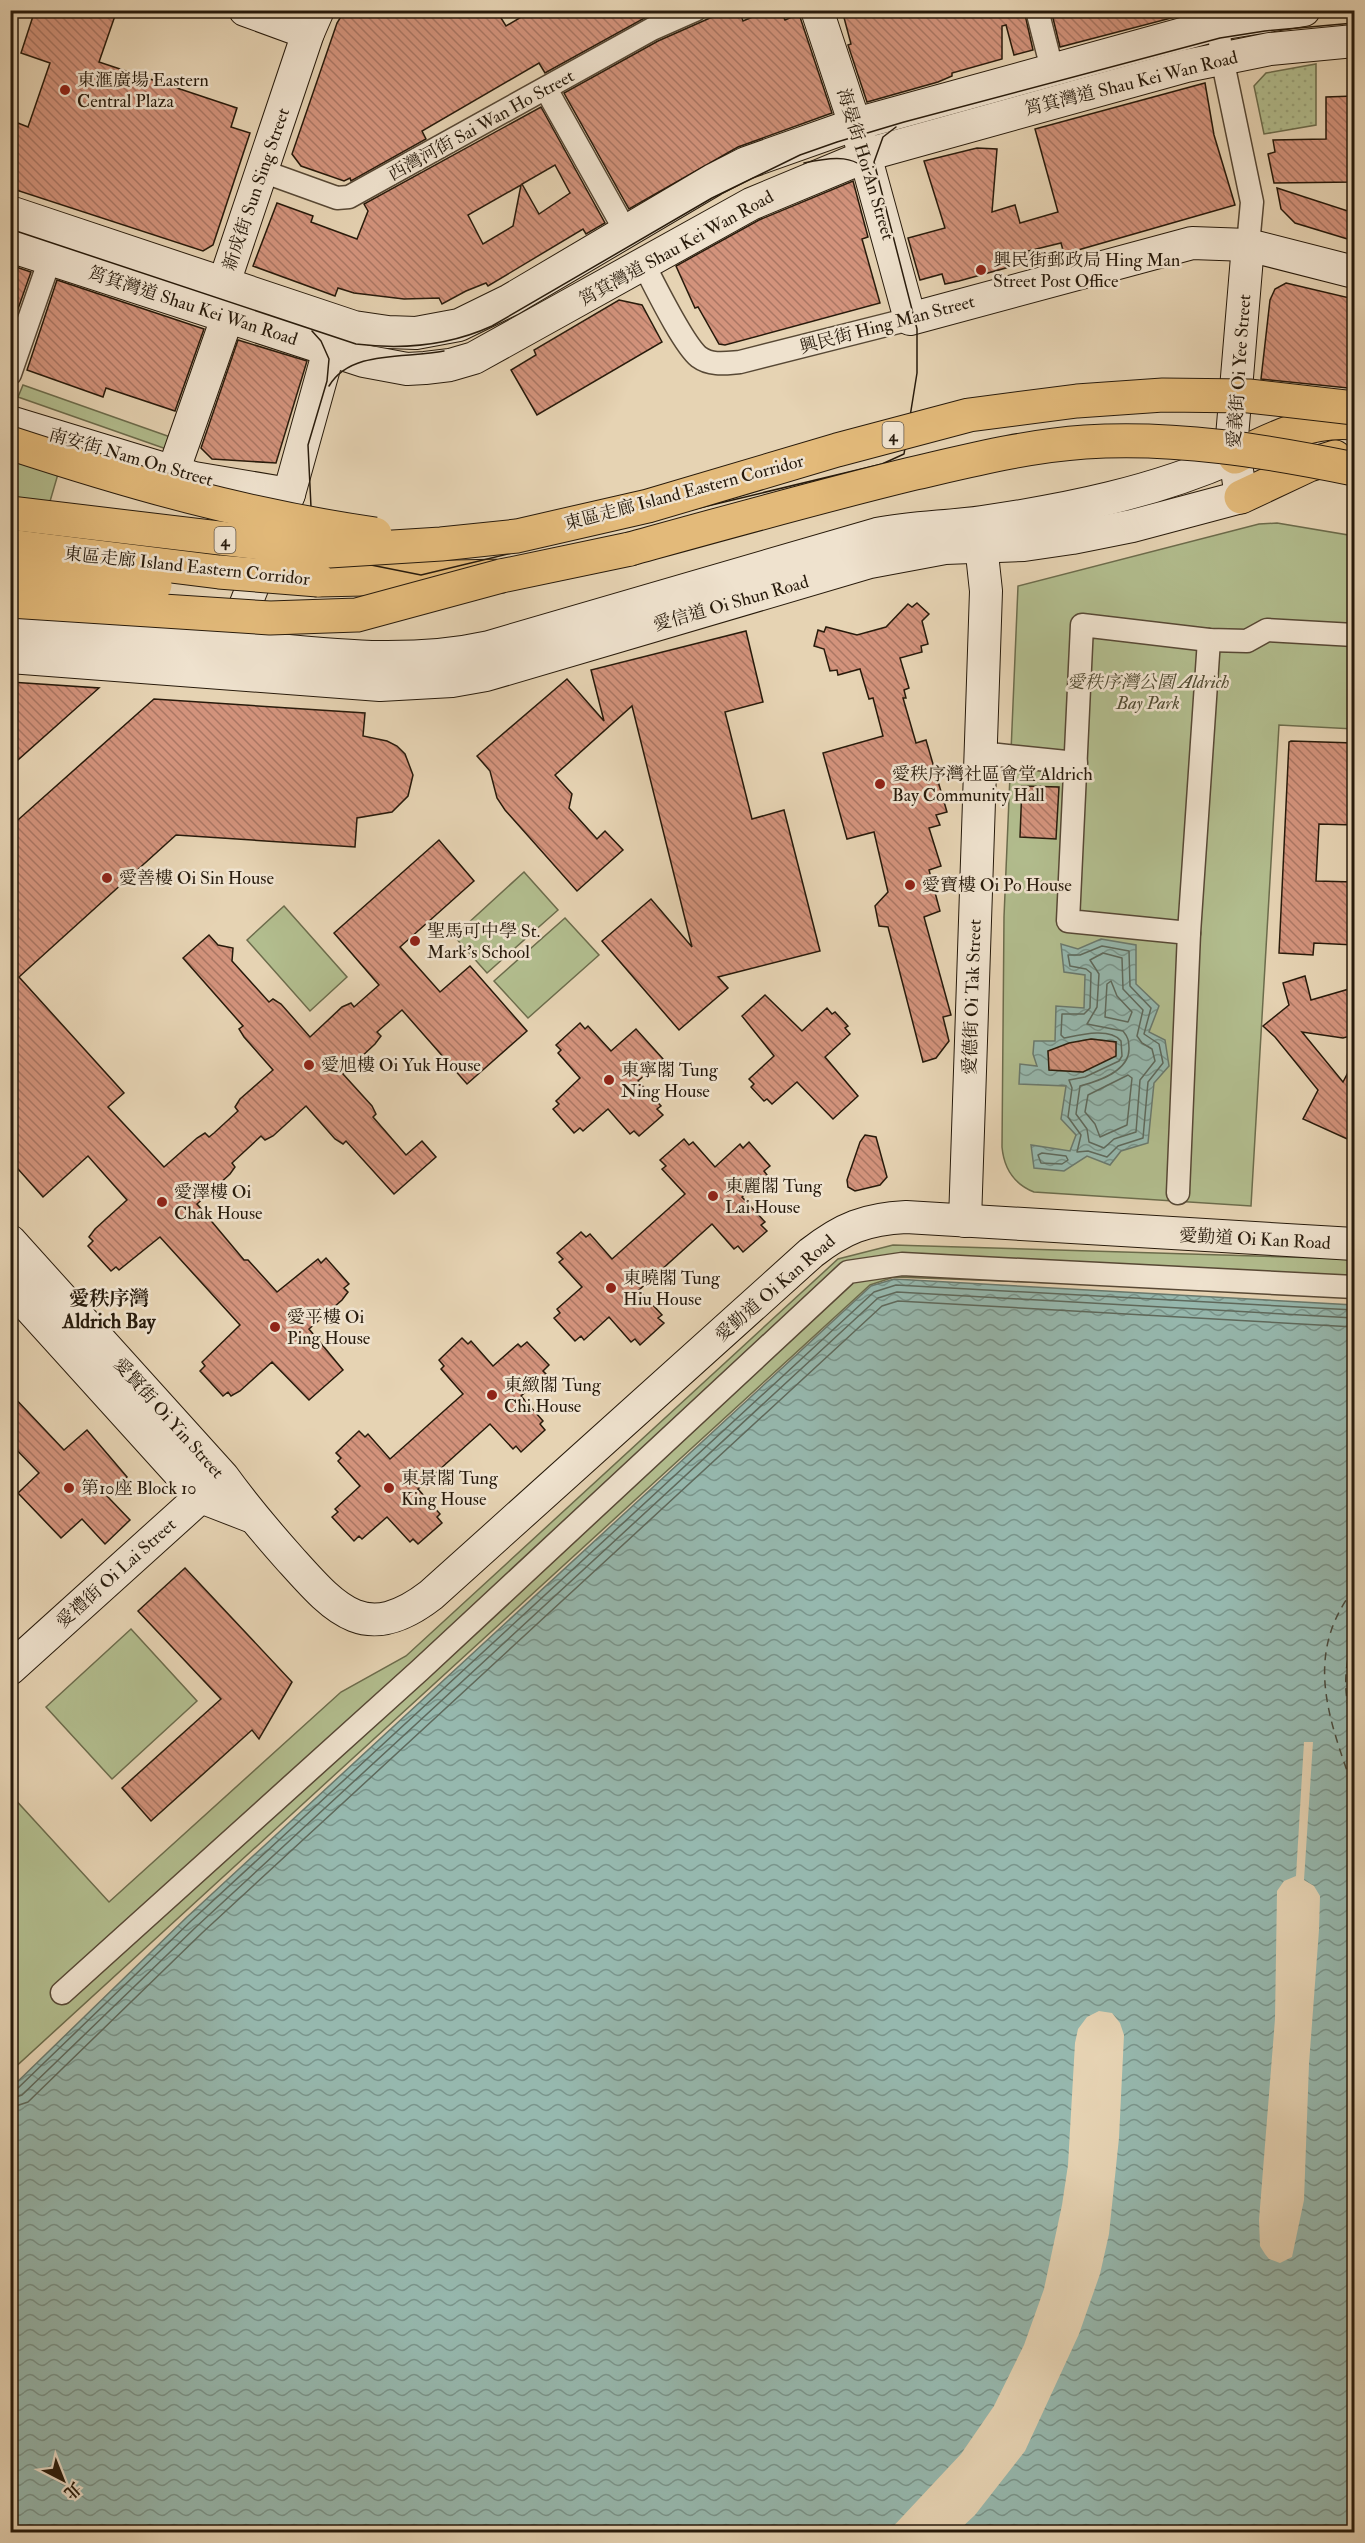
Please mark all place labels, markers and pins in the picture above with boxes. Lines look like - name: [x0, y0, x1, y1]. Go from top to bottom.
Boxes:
- place label: 東滙廣場 Eastern Central Plaza: [77, 69, 209, 113]
- marker: 東滙廣場 Eastern Central Plaza: [58, 83, 72, 97]
- place label: 興民街郵政局 Hing Man Street Post Office: [993, 249, 1180, 293]
- marker: 興民街郵政局 Hing Man Street Post Office: [974, 263, 988, 277]
- place label: 愛秩序灣社區會堂 Aldrich Bay Community Hall: [892, 763, 1093, 807]
- marker: 愛秩序灣社區會堂 Aldrich Bay Community Hall: [873, 777, 887, 791]
- place label: 愛善樓 Oi Sin House: [119, 867, 274, 890]
- marker: 愛善樓 Oi Sin House: [100, 871, 114, 885]
- place label: 愛寶樓 Oi Po House: [922, 874, 1072, 897]
- marker: 愛寶樓 Oi Po House: [903, 878, 917, 892]
- place label: 聖馬可中學 St. Mark's School: [427, 920, 540, 964]
- marker: 聖馬可中學 St. Mark's School: [408, 934, 422, 948]
- place label: 愛旭樓 Oi Yuk House: [321, 1054, 481, 1077]
- marker: 愛旭樓 Oi Yuk House: [302, 1058, 316, 1072]
- place label: 東寧閣 Tung Ning House: [621, 1059, 719, 1103]
- marker: 東寧閣 Tung Ning House: [602, 1073, 616, 1087]
- place label: 東麗閣 Tung Lai House: [725, 1175, 823, 1219]
- place label: 愛澤樓 Oi Chak House: [174, 1181, 263, 1225]
- marker: 東麗閣 Tung Lai House: [706, 1189, 720, 1203]
- marker: 愛澤樓 Oi Chak House: [155, 1195, 169, 1209]
- place label: 東曉閣 Tung Hiu House: [623, 1267, 721, 1311]
- marker: 東曉閣 Tung Hiu House: [604, 1281, 618, 1295]
- place label: 愛平樓 Oi Ping House: [287, 1306, 371, 1350]
- marker: 愛平樓 Oi Ping House: [268, 1320, 282, 1334]
- place label: 東緻閣 Tung Chi House: [504, 1374, 602, 1418]
- marker: 東緻閣 Tung Chi House: [485, 1388, 499, 1402]
- place label: 東景閣 Tung King House: [401, 1467, 499, 1511]
- place label: 第10座 Block 10: [81, 1477, 196, 1500]
- marker: 第10座 Block 10: [62, 1481, 76, 1495]
- marker: 東景閣 Tung King House: [382, 1481, 396, 1495]

